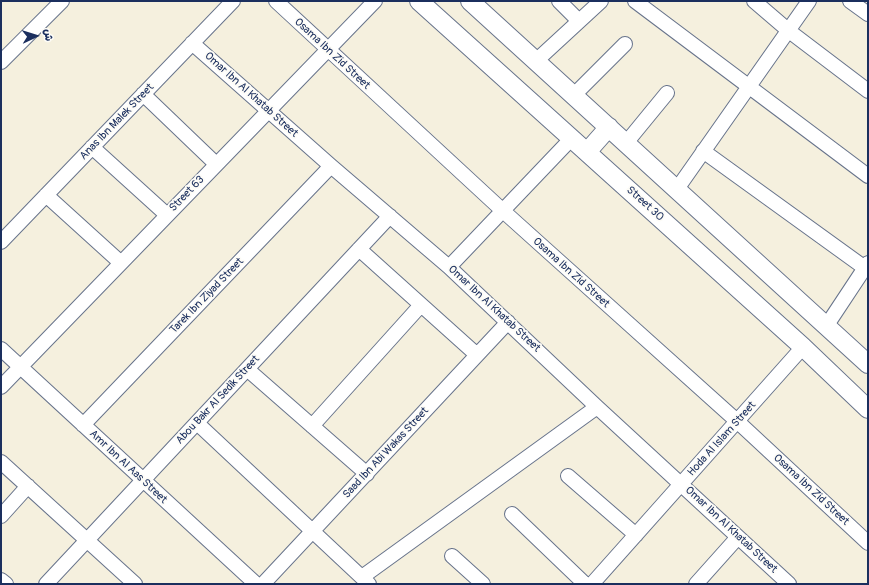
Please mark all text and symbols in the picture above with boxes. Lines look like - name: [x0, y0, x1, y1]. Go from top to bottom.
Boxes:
- north arrow: [16, 16, 56, 56]
- street label: Osama Ibn Zid Street: [291, 16, 373, 92]
- text: ش: [42, 29, 55, 42]
- street label: Omar Ibn Al Khatab Street: [202, 50, 300, 140]
- street label: Anas Ibn Malek Street: [77, 81, 157, 163]
- street label: Street 63: [167, 173, 207, 215]
- street label: Street 30: [624, 184, 666, 224]
- street label: Osama Ibn Zid Street: [530, 235, 612, 311]
- street label: Tarek Ibn Ziyad Street: [167, 255, 247, 337]
- street label: Omar Ibn Al Khatab Street: [445, 263, 543, 355]
- street label: Abou Bakr Al Sedik Street: [173, 353, 263, 447]
- street label: Hoda Al Islam Street: [685, 399, 759, 479]
- street label: Saad Ibn Abi Wakas Street: [340, 405, 432, 501]
- street label: Amr Ibn Al Aas Street: [86, 428, 170, 506]
- street label: Osama Ibn Zid Street: [770, 452, 852, 528]
- street label: Omar Ibn Al Khatab Street: [682, 484, 780, 576]

